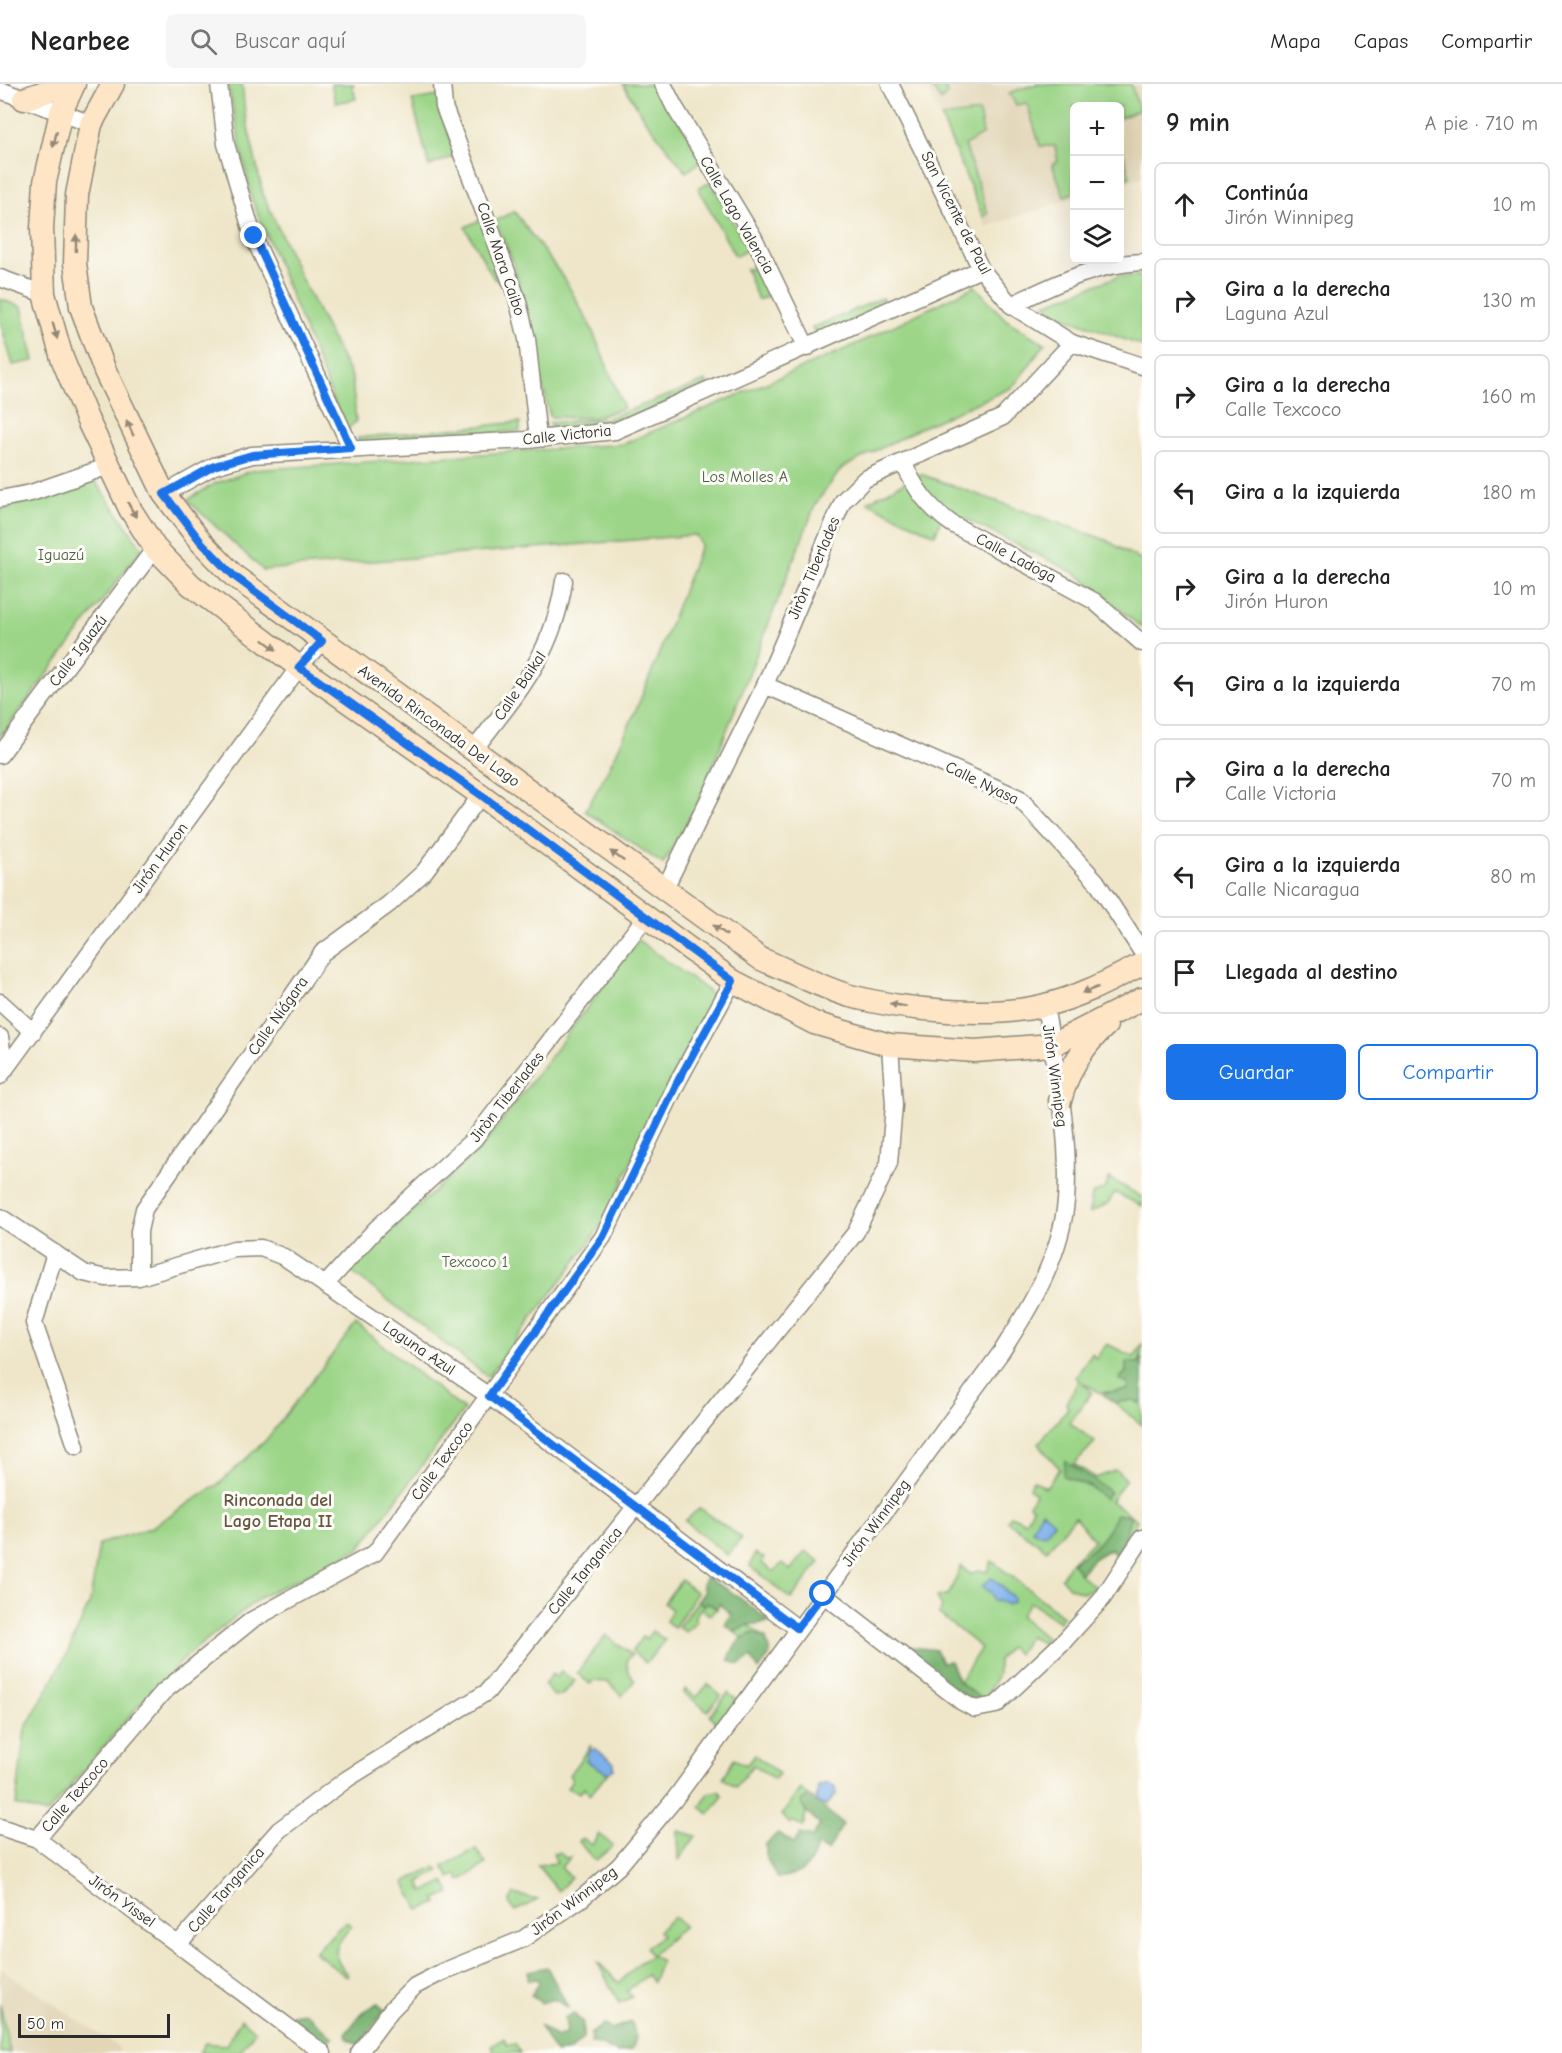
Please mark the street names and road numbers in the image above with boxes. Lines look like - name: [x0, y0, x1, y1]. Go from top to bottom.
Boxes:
- street label: San Vicente de Paul: [917, 148, 995, 278]
- street label: Calle Lago Valencia: [696, 153, 778, 277]
- street label: Calle Mara Caibo: [473, 200, 529, 318]
- street label: Calle Victoria: [522, 421, 612, 449]
- street label: Jiròn Tiberlades: [784, 514, 844, 622]
- street label: Calle Ladoga: [973, 529, 1059, 587]
- street label: Calle Iguazú: [45, 612, 111, 690]
- street label: Calle Baikal: [490, 648, 550, 724]
- street label: Avenida Rinconada Del Lago: [355, 661, 523, 791]
- street label: Calle Nyasa: [943, 758, 1021, 808]
- street label: Jirón Huron: [128, 819, 192, 897]
- street label: Calle Niágara: [244, 973, 312, 1059]
- street label: Jirón Winnipeg: [1039, 1024, 1071, 1128]
- street label: Jiròn Tiberlades: [466, 1048, 548, 1146]
- street label: Laguna Azul: [380, 1317, 458, 1379]
- street label: Calle Texcoco: [407, 1418, 477, 1504]
- street label: Jirón Winnipeg: [838, 1476, 914, 1570]
- street label: Calle Tanganica: [544, 1524, 626, 1618]
- street label: Calle Texcoco: [38, 1754, 112, 1836]
- street label: Calle Tanganica: [184, 1843, 268, 1937]
- street label: Jirón Winnipeg: [527, 1863, 621, 1939]
- street label: Jirón Yissel: [85, 1871, 159, 1931]

